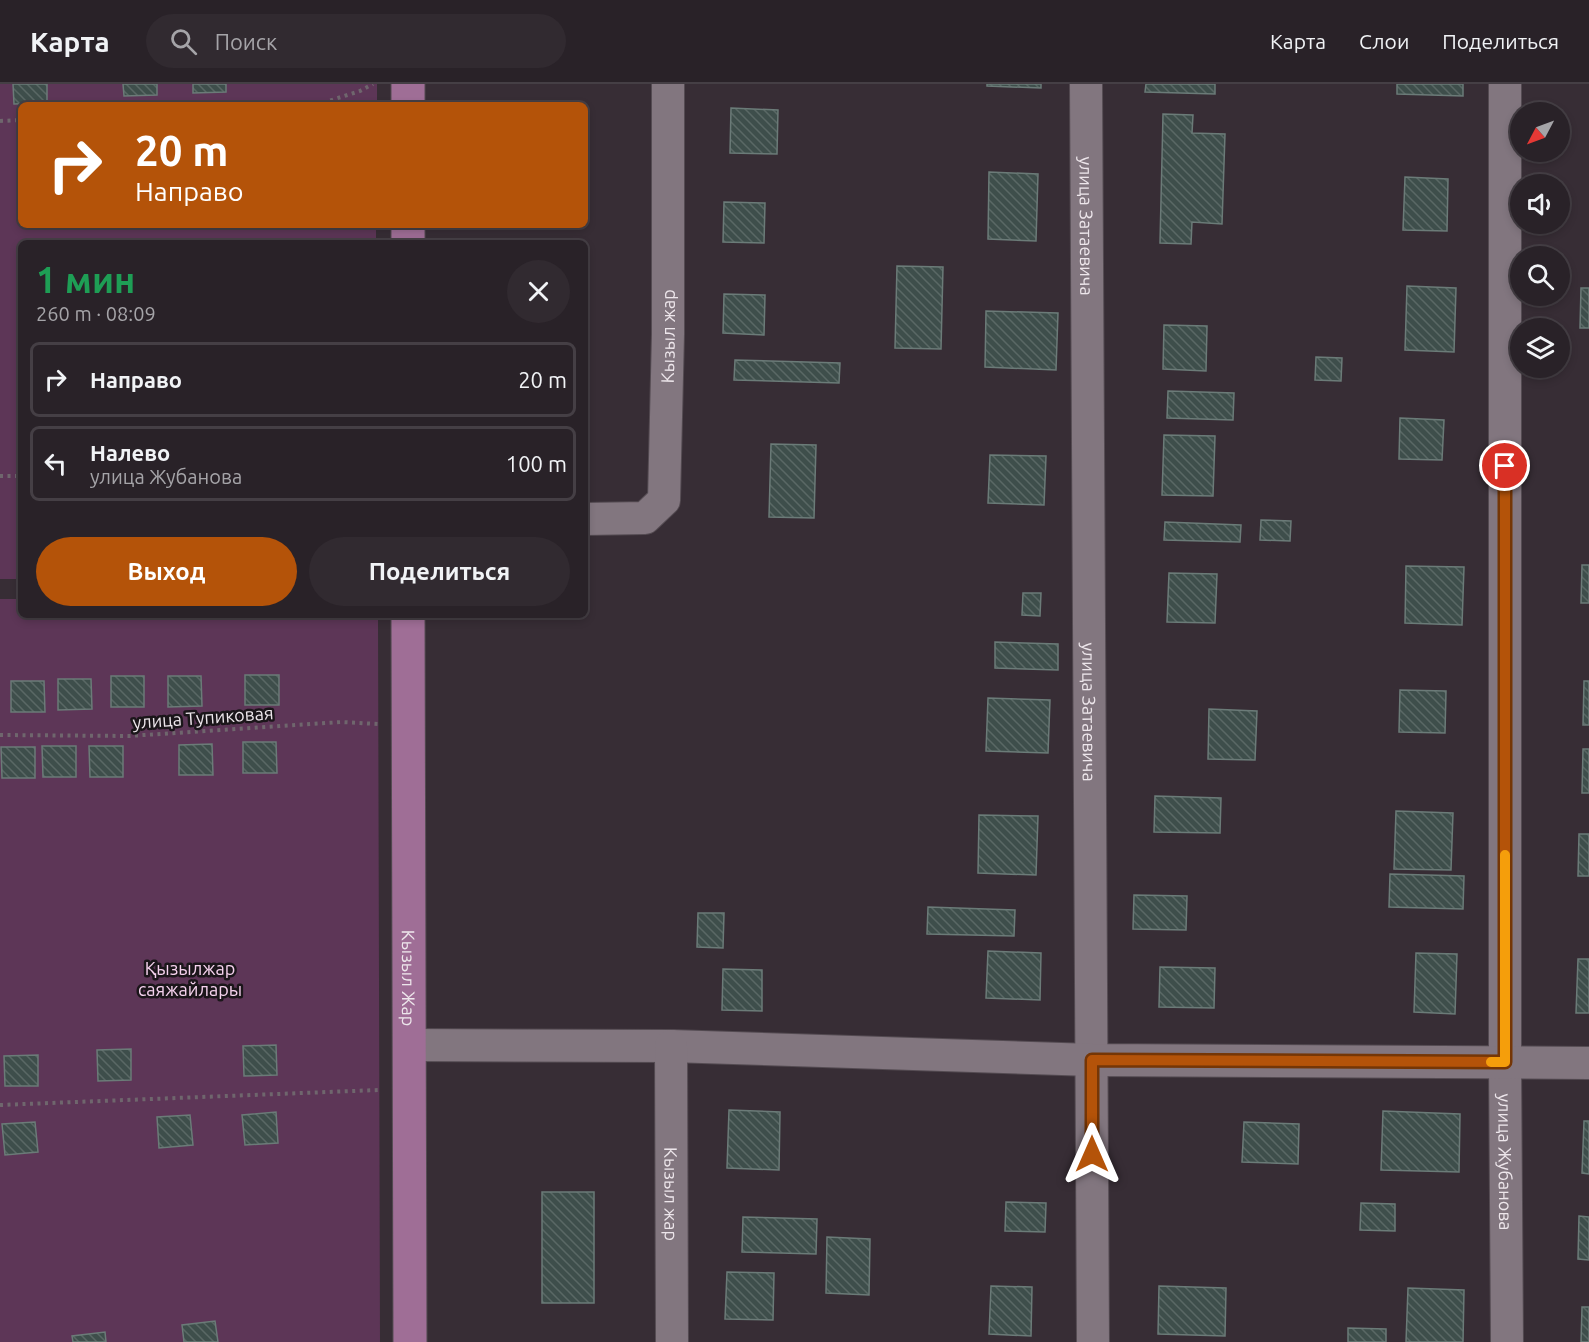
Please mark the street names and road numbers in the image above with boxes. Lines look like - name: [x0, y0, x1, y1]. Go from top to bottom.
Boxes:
- street label: улица Затаевича: [1076, 156, 1097, 296]
- street label: Кызыл жар: [657, 289, 678, 384]
- street label: улица Затаевича: [1079, 642, 1100, 782]
- street label: улица Тупиковая: [132, 702, 274, 732]
- street label: Кызыл Жар: [399, 930, 419, 1026]
- street label: улица Жубанова: [1495, 1093, 1516, 1231]
- street label: Кызыл жар: [661, 1147, 682, 1241]

